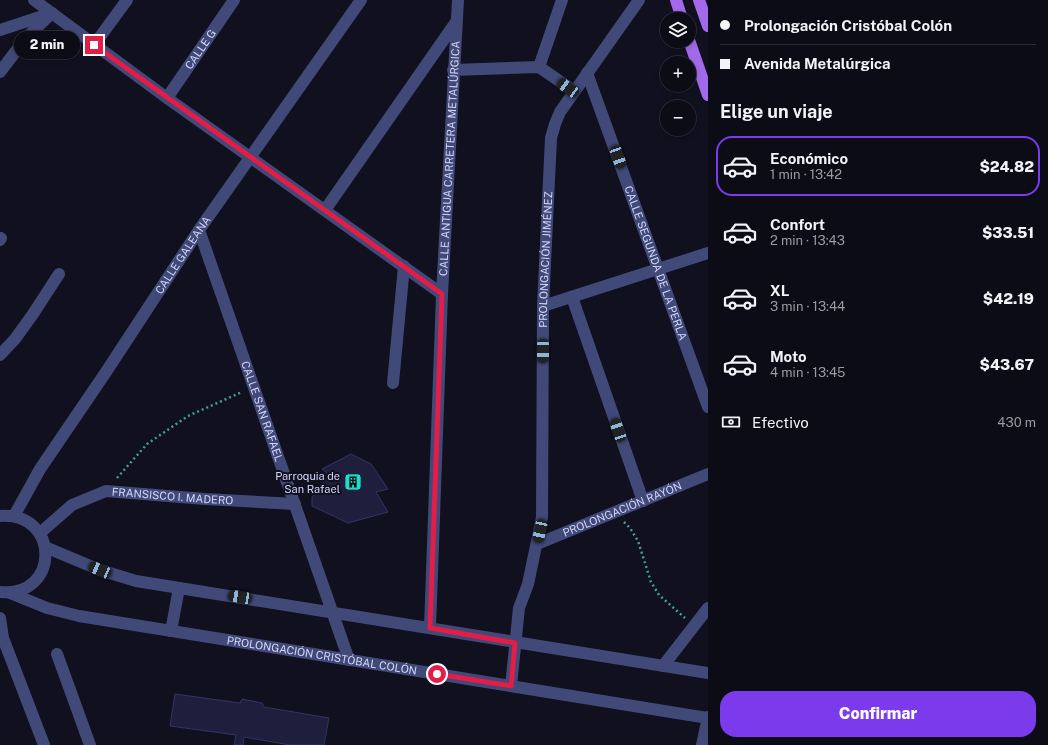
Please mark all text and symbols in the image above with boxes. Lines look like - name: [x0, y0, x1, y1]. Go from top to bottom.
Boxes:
- map controls: [660, 12, 696, 136]
- button: layers: [660, 12, 696, 48]
- text: Prolongación Cristóbal Colón: [744, 17, 952, 34]
- street label: CALLE G: [182, 27, 218, 71]
- callout: 2 min: [14, 31, 80, 59]
- route end: [85, 36, 103, 54]
- text: 2 min: [30, 37, 64, 52]
- street label: CALLE ANTIGUA CARRETERA METALÚRGICA: [437, 40, 462, 276]
- text: Avenida Metalúrgica: [744, 55, 891, 72]
- button: +: [660, 56, 696, 92]
- car: [555, 76, 581, 100]
- button: −: [660, 100, 696, 136]
- text: Elige un viaje: [720, 101, 833, 122]
- car: [608, 144, 628, 170]
- icon: car: [722, 148, 758, 184]
- text: Económico: [770, 150, 848, 167]
- text: $24.82: [979, 158, 1034, 175]
- text: 1 min · 13:42: [770, 167, 842, 182]
- street label: CALLE SEGUNDA DE LA PERLA: [622, 184, 689, 342]
- street label: PROLONGACIÓN JIMÉNEZ: [537, 191, 554, 328]
- street label: CALLE GALEANA: [153, 214, 213, 296]
- icon: car: [722, 214, 758, 250]
- text: Confort: [770, 216, 825, 233]
- text: $33.51: [982, 224, 1034, 241]
- text: 2 min · 13:43: [770, 233, 845, 248]
- icon: car: [722, 280, 758, 316]
- text: XL: [770, 282, 789, 299]
- text: $42.19: [983, 290, 1034, 307]
- text: 3 min · 13:44: [770, 299, 845, 314]
- car: [537, 339, 549, 363]
- icon: car: [722, 346, 758, 382]
- text: Moto: [770, 348, 807, 365]
- text: $43.67: [980, 356, 1034, 373]
- street label: CALLE SAN RAFAEL: [239, 359, 285, 463]
- text: 4 min · 13:45: [770, 365, 845, 380]
- icon: cash: [720, 411, 742, 433]
- text: Efectivo: [752, 414, 809, 431]
- text: 430 m: [997, 415, 1036, 430]
- car: [608, 417, 628, 443]
- place label: Parroquia de San Rafael: [275, 470, 340, 495]
- building icon: Parroquia de San Rafael: [343, 472, 363, 492]
- street label: PROLONGACIÓN RAYÓN: [561, 479, 683, 539]
- street label: FRANSISCO I. MADERO: [111, 485, 234, 507]
- car: [532, 518, 548, 544]
- car: [87, 560, 113, 580]
- car: [227, 589, 253, 605]
- street label: PROLONGACIÓN CRISTÓBAL COLÓN: [226, 634, 418, 677]
- route start: [428, 665, 446, 683]
- button: Confirmar: [720, 691, 1036, 737]

